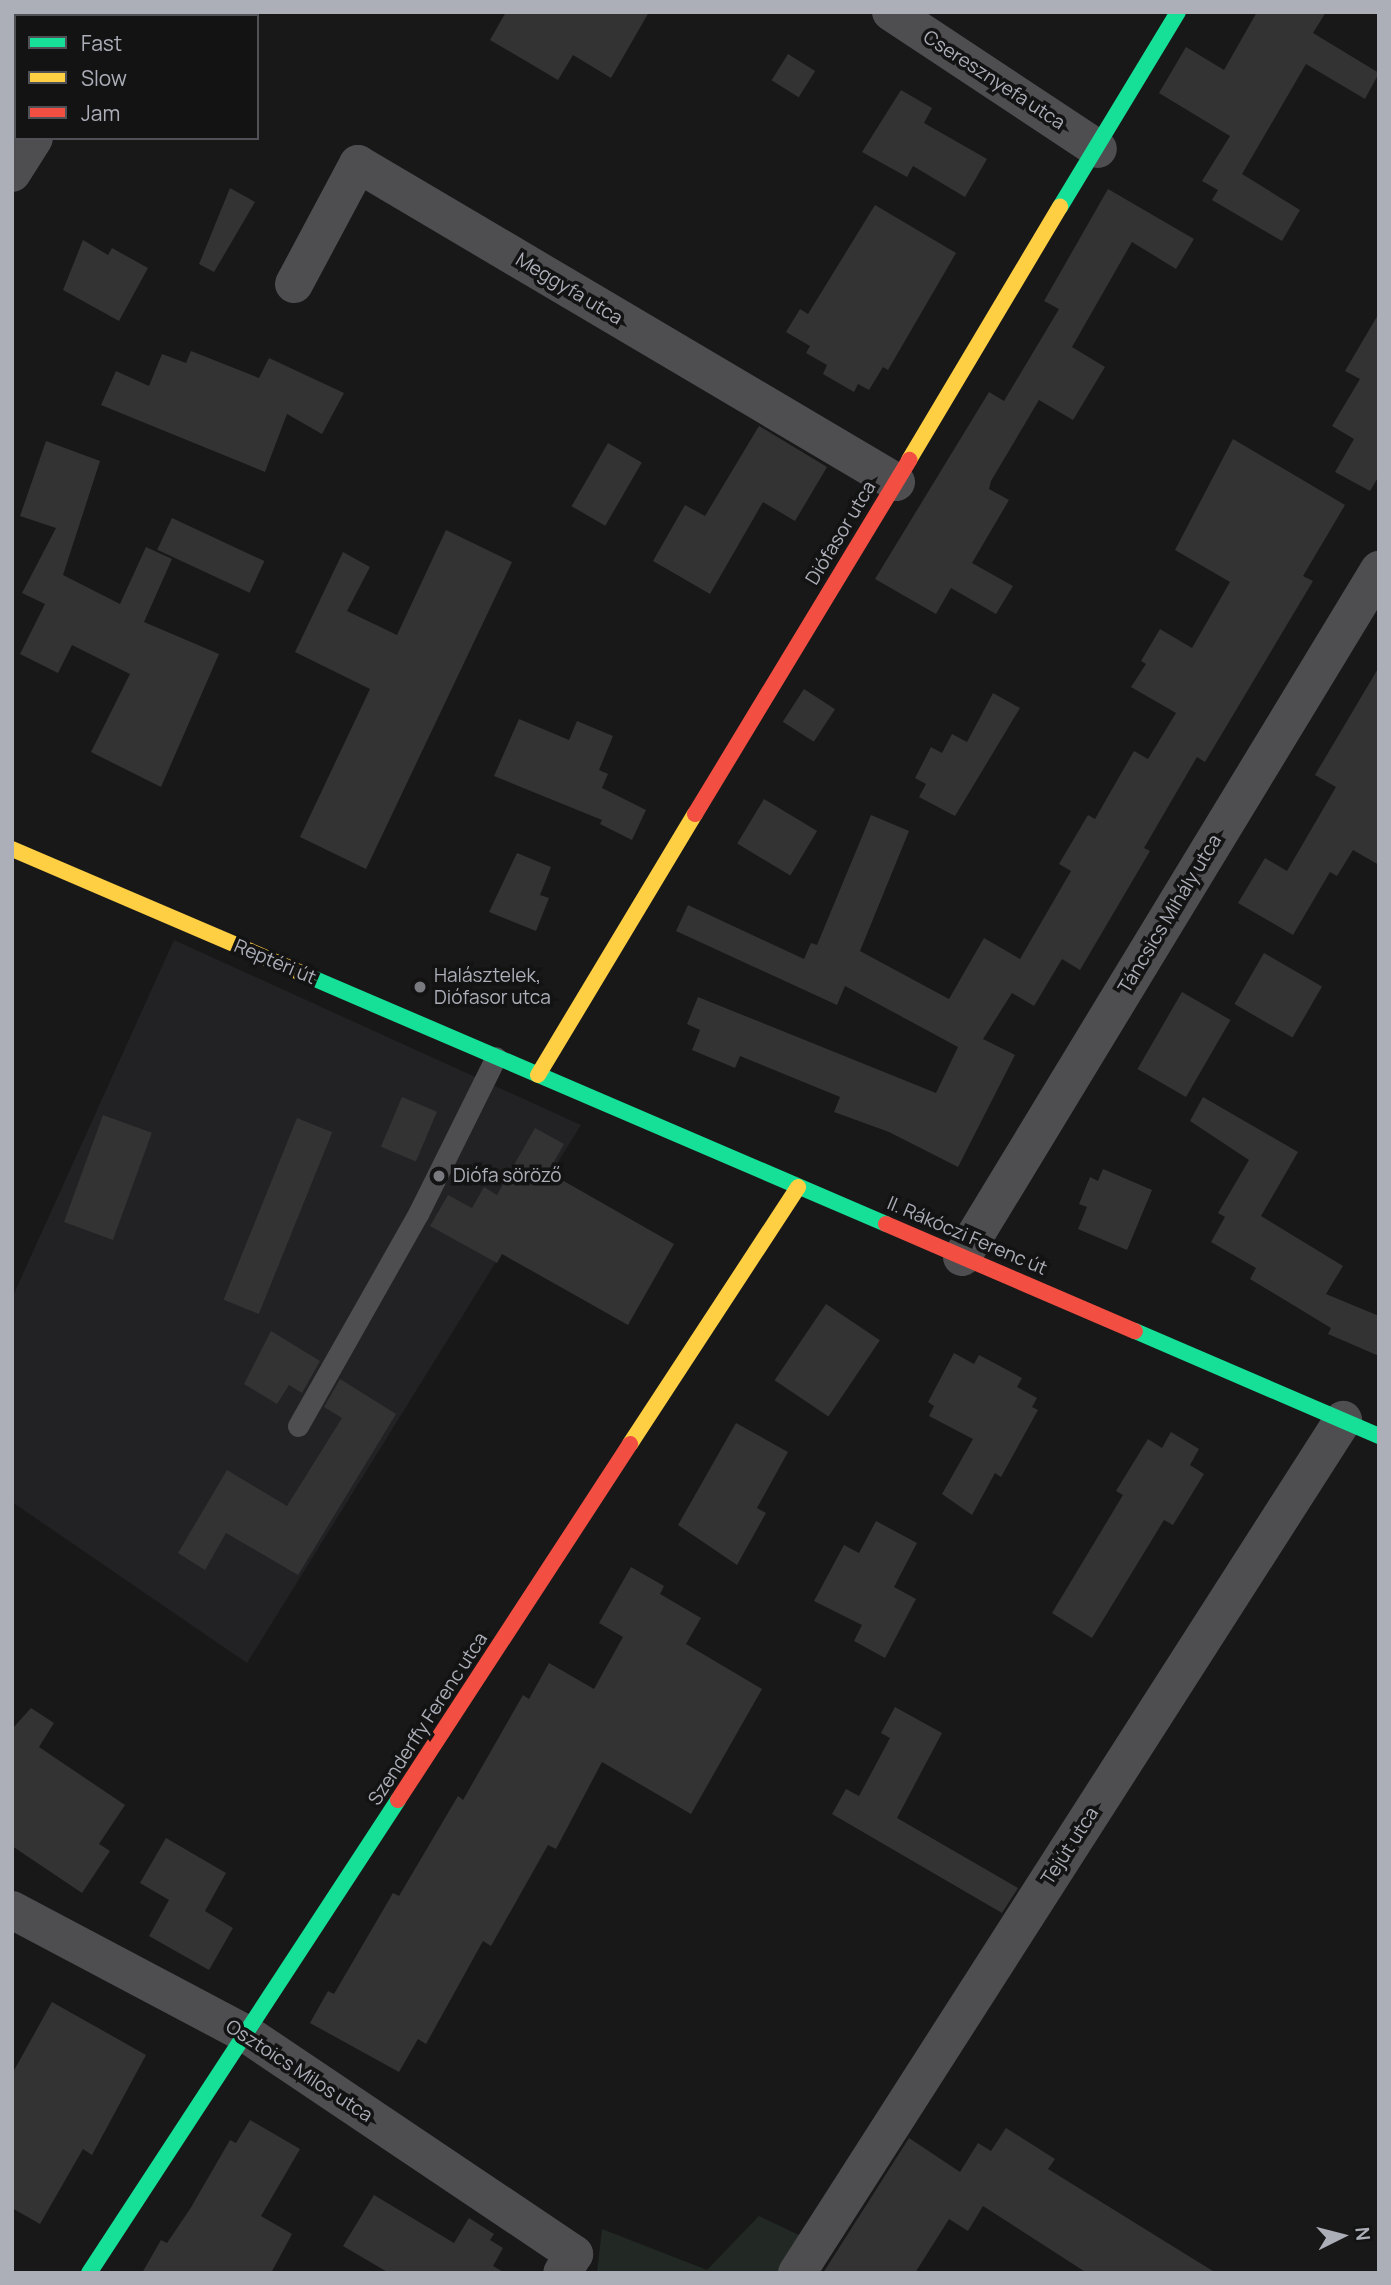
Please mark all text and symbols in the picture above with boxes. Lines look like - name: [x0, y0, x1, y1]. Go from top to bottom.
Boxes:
- legend: [14, 14, 259, 140]
- street label: Cseresznyefa utca: [919, 26, 1069, 134]
- text: Fast: [81, 29, 122, 57]
- text: Slow: [81, 64, 127, 92]
- text: Jam: [81, 99, 120, 127]
- street label: Meggyfa utca: [511, 248, 627, 330]
- street label: Diófasor utca: [801, 477, 881, 589]
- street label: Táncsics Mihály utca: [1114, 831, 1226, 997]
- street label: Reptéri út: [231, 935, 319, 989]
- place label: Halásztelek, Diófasor utca: [434, 965, 551, 1009]
- marker: Halásztelek, Diófasor utca: [412, 979, 428, 995]
- place label: Diófa söröző: [453, 1165, 562, 1187]
- marker: Diófa söröző: [431, 1168, 447, 1184]
- street label: II. Rákóczi Ferenc út: [884, 1192, 1050, 1280]
- street label: Szenderffy Ferenc utca: [364, 1628, 492, 1810]
- street label: Tejút utca: [1037, 1803, 1103, 1889]
- street label: Osztoics Milos utca: [221, 2015, 377, 2127]
- north arrow: [1307, 2201, 1377, 2271]
- text: N: [1349, 2226, 1377, 2242]

